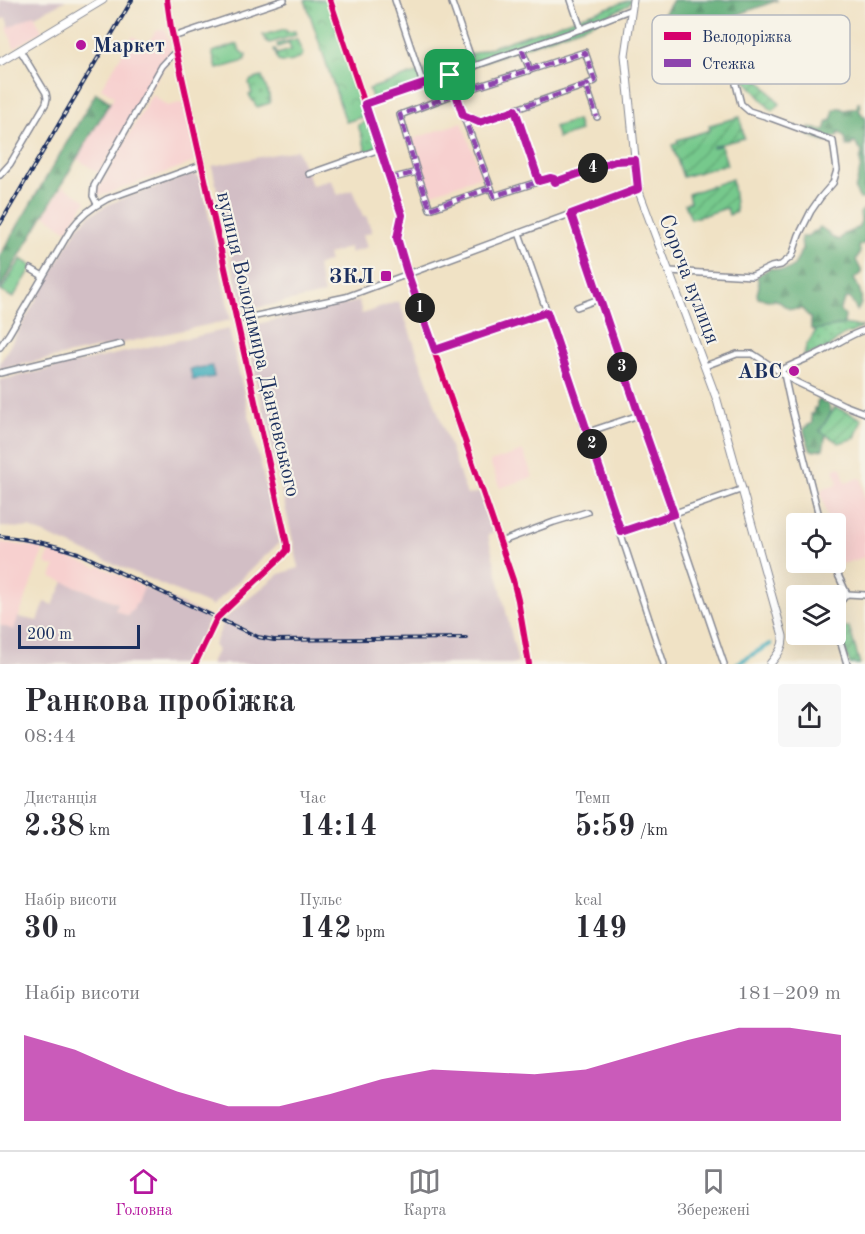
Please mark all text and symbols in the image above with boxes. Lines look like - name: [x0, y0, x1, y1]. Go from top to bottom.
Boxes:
- legend: [652, 15, 850, 84]
- text: Велодоріжка: [702, 30, 792, 46]
- place label: Маркет: [93, 36, 165, 57]
- marker: Маркет: [74, 38, 88, 52]
- pin: [424, 49, 475, 100]
- text: Стежка: [702, 57, 755, 73]
- icon: arrive: [433, 58, 466, 91]
- pin: 4: [578, 153, 608, 183]
- text: 4: [588, 160, 598, 176]
- street label: вулиця Володимира Данчевського: [212, 190, 303, 499]
- street label: Сороча вулиця: [654, 212, 723, 347]
- place label: ЗКЛ: [329, 267, 374, 288]
- marker: ЗКЛ: [379, 269, 393, 283]
- pin: 1: [405, 293, 435, 323]
- text: 1: [415, 300, 425, 316]
- pin: 3: [607, 352, 637, 382]
- text: 3: [617, 359, 627, 375]
- place label: ABC: [737, 362, 782, 383]
- marker: ABC: [787, 364, 801, 378]
- pin: 2: [577, 429, 607, 459]
- text: 2: [587, 436, 597, 452]
- map controls: [786, 513, 846, 645]
- button: locate: [786, 513, 846, 573]
- button: layers: [786, 585, 846, 645]
- scale bar: [18, 622, 140, 650]
- text: 200 m: [27, 627, 72, 643]
- button: share: [778, 684, 841, 747]
- text: Ранкова пробіжка: [24, 686, 296, 719]
- text: 08:44: [24, 727, 76, 747]
- text: Дистанція: [24, 791, 97, 807]
- text: Час: [299, 791, 326, 807]
- text: Темп: [575, 791, 610, 807]
- text: 2.38: [24, 812, 85, 842]
- text: 14:14: [299, 812, 377, 842]
- text: 5:59: [575, 812, 635, 842]
- text: km: [85, 823, 110, 839]
- text: /km: [635, 823, 668, 839]
- text: Набір висоти: [24, 893, 117, 909]
- text: Пульс: [299, 893, 342, 909]
- text: kcal: [575, 893, 602, 909]
- text: 30: [24, 914, 59, 944]
- text: 142: [299, 914, 352, 944]
- text: 149: [575, 914, 627, 944]
- text: m: [59, 925, 76, 941]
- text: bpm: [352, 925, 385, 941]
- text: Набір висоти: [24, 984, 140, 1004]
- text: 181–209 m: [738, 984, 841, 1004]
- tab: Головна: [115, 1165, 173, 1221]
- tab: Карта: [403, 1165, 446, 1221]
- tab: Збережені: [677, 1165, 750, 1221]

